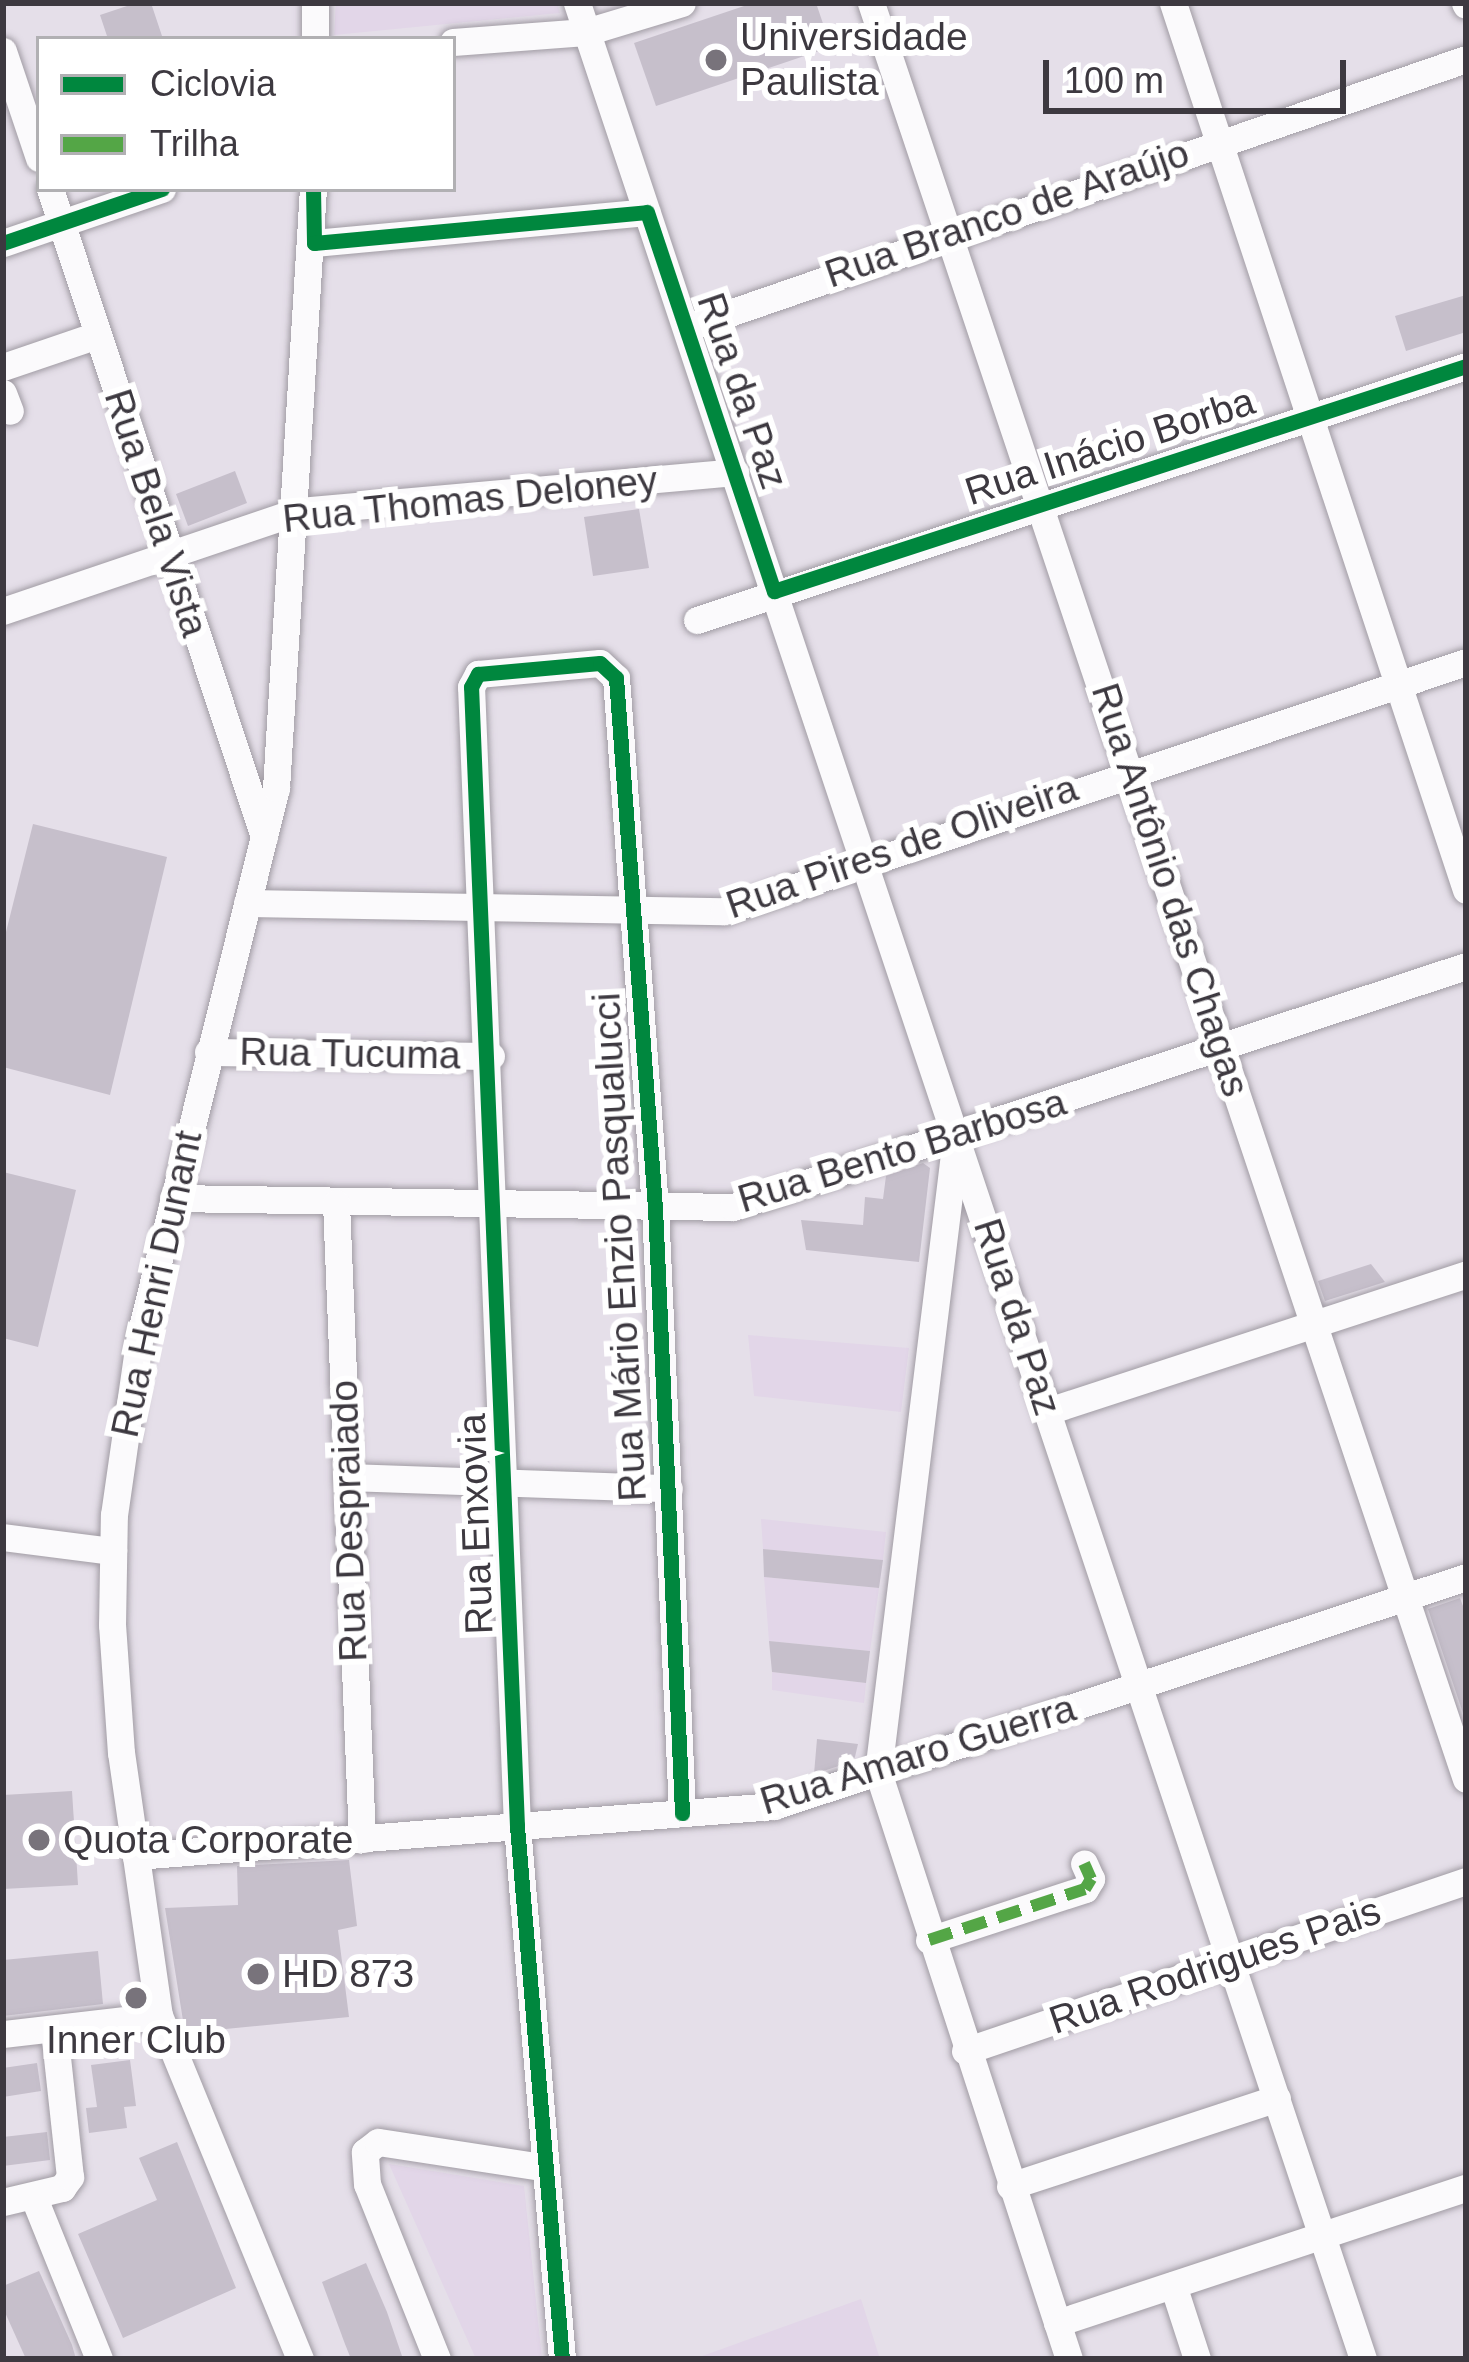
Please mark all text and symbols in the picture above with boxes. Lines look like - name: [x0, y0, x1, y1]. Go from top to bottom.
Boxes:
- place label: Universidade Paulista: [740, 15, 968, 106]
- legend: [36, 36, 456, 192]
- scale bar: [1049, 36, 1352, 110]
- marker: Universidade Paulista: [703, 47, 729, 73]
- text: 100 m: [1064, 60, 1164, 101]
- text: Ciclovia: [150, 63, 276, 104]
- text: Trilha: [150, 123, 239, 164]
- street label: Rua Branco de Araújo: [818, 129, 1196, 299]
- street label: Rua da Paz: [687, 287, 797, 495]
- street label: Rua Inácio Borba: [959, 378, 1261, 516]
- street label: Rua Bela Vista: [94, 383, 218, 643]
- street label: Rua Thomas Deloney: [280, 457, 660, 543]
- street label: Rua Antônio das Chagas: [1081, 677, 1259, 1103]
- street label: Rua Pires de Oliveira: [720, 765, 1084, 929]
- street label: Rua Mário Enzio Pasqualucci: [583, 991, 657, 1503]
- street label: Rua Tucuma: [239, 1029, 461, 1079]
- street label: Rua Bento Barbosa: [732, 1079, 1072, 1223]
- street label: Rua Henri Dunant: [102, 1126, 212, 1442]
- street label: Rua da Paz: [963, 1213, 1071, 1421]
- street label: Rua Despraiado: [321, 1379, 377, 1663]
- street label: Rua Enxovia: [449, 1413, 503, 1635]
- street label: Rua Amaro Guerra: [754, 1684, 1082, 1826]
- place label: Quota Corporate: [63, 1817, 354, 1863]
- marker: Quota Corporate: [26, 1827, 52, 1853]
- street label: Rua Rodrigues Pais: [1043, 1887, 1387, 2045]
- place label: HD 873: [282, 1951, 414, 1997]
- marker: HD 873: [245, 1961, 271, 1987]
- marker: Inner Club: [123, 1985, 149, 2011]
- place label: Inner Club: [46, 2017, 226, 2063]

